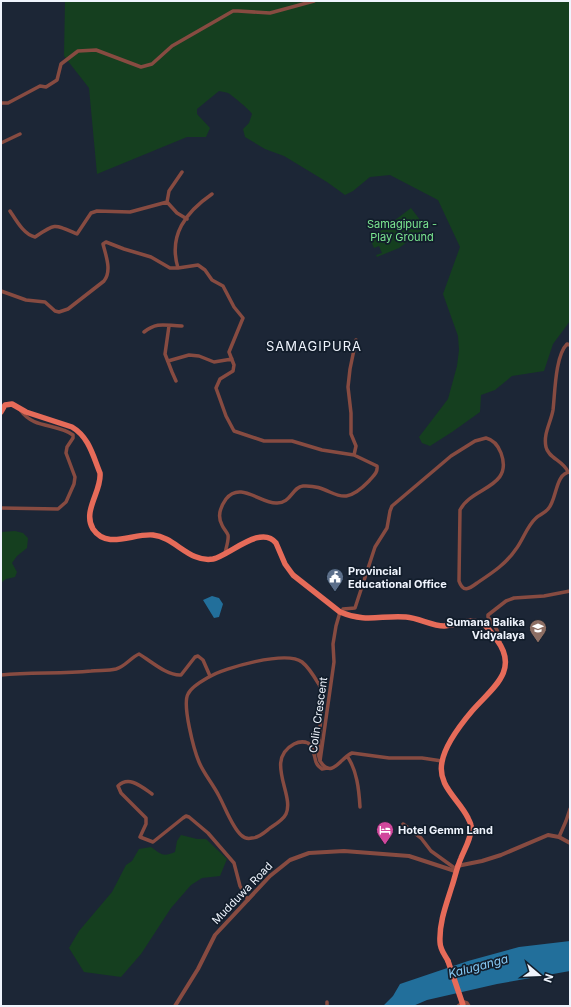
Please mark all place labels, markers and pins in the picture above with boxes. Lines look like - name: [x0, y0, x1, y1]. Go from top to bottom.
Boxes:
- place label: Provincial Educational Office: [348, 564, 447, 591]
- public building icon: Provincial Educational Office: [325, 567, 345, 592]
- place label: Sumana Balika Vidyalaya: [446, 615, 525, 642]
- school or university icon: Sumana Balika Vidyalaya: [528, 618, 548, 643]
- hotel icon: Hotel Gemm Land: [375, 820, 395, 845]
- place label: Hotel Gemm Land: [398, 823, 493, 837]

